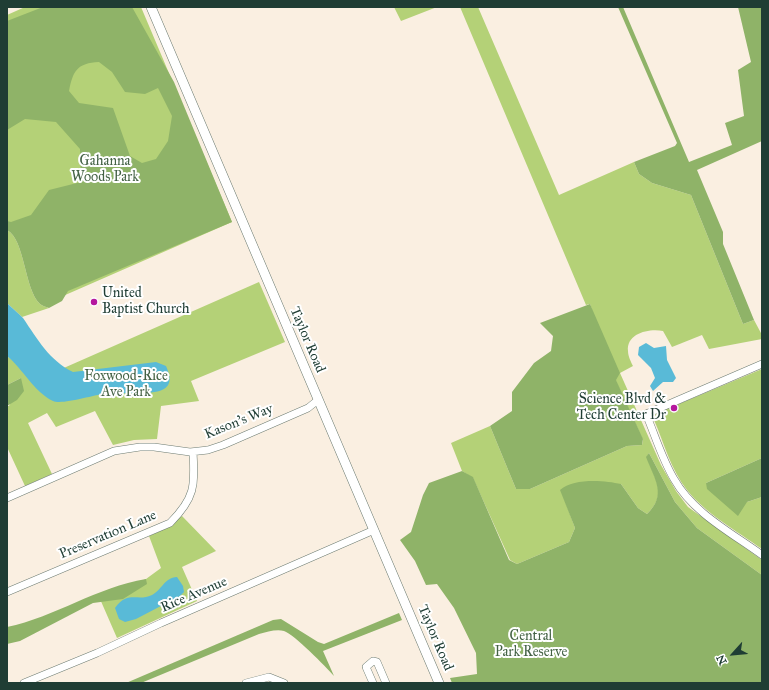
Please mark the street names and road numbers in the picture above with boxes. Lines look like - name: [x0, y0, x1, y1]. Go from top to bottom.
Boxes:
- street label: Taylor Road: [286, 305, 328, 375]
- street label: Kason's Way: [202, 401, 276, 443]
- street label: Preservation Lane: [57, 507, 159, 563]
- street label: Rice Avenue: [158, 574, 230, 616]
- street label: Taylor Road: [414, 603, 456, 673]

